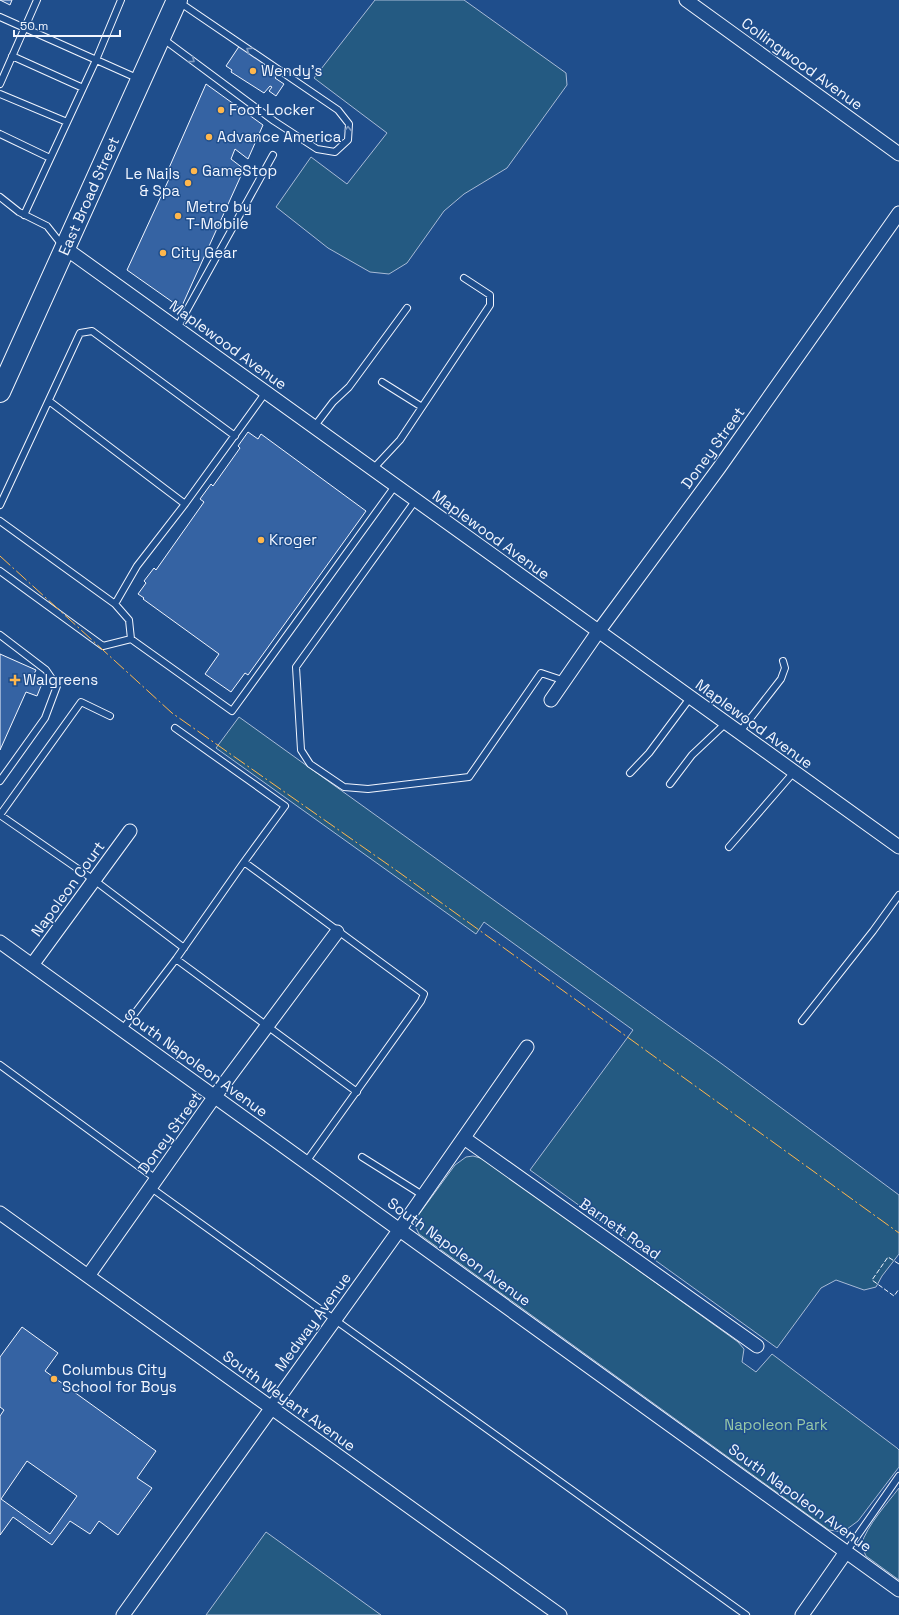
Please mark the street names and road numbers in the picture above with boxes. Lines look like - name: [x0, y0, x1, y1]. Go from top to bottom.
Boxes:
- street label: Collingwood Avenue: [738, 13, 867, 114]
- street label: East Broad Street: [54, 133, 123, 258]
- street label: Maplewood Avenue: [166, 296, 291, 394]
- street label: Doney Street: [677, 403, 749, 492]
- street label: Maplewood Avenue: [429, 486, 554, 584]
- street label: Maplewood Avenue: [692, 675, 817, 773]
- street label: Napoleon Court: [27, 837, 109, 940]
- street label: South Napoleon Avenue: [121, 1004, 272, 1121]
- street label: Doney Street: [134, 1088, 206, 1177]
- street label: South Napoleon Avenue: [384, 1193, 535, 1310]
- street label: Barnett Road: [576, 1194, 665, 1264]
- street label: Medway Avenue: [270, 1268, 355, 1375]
- street label: South Weyant Avenue: [219, 1346, 360, 1455]
- street label: South Napoleon Avenue: [725, 1439, 876, 1556]

